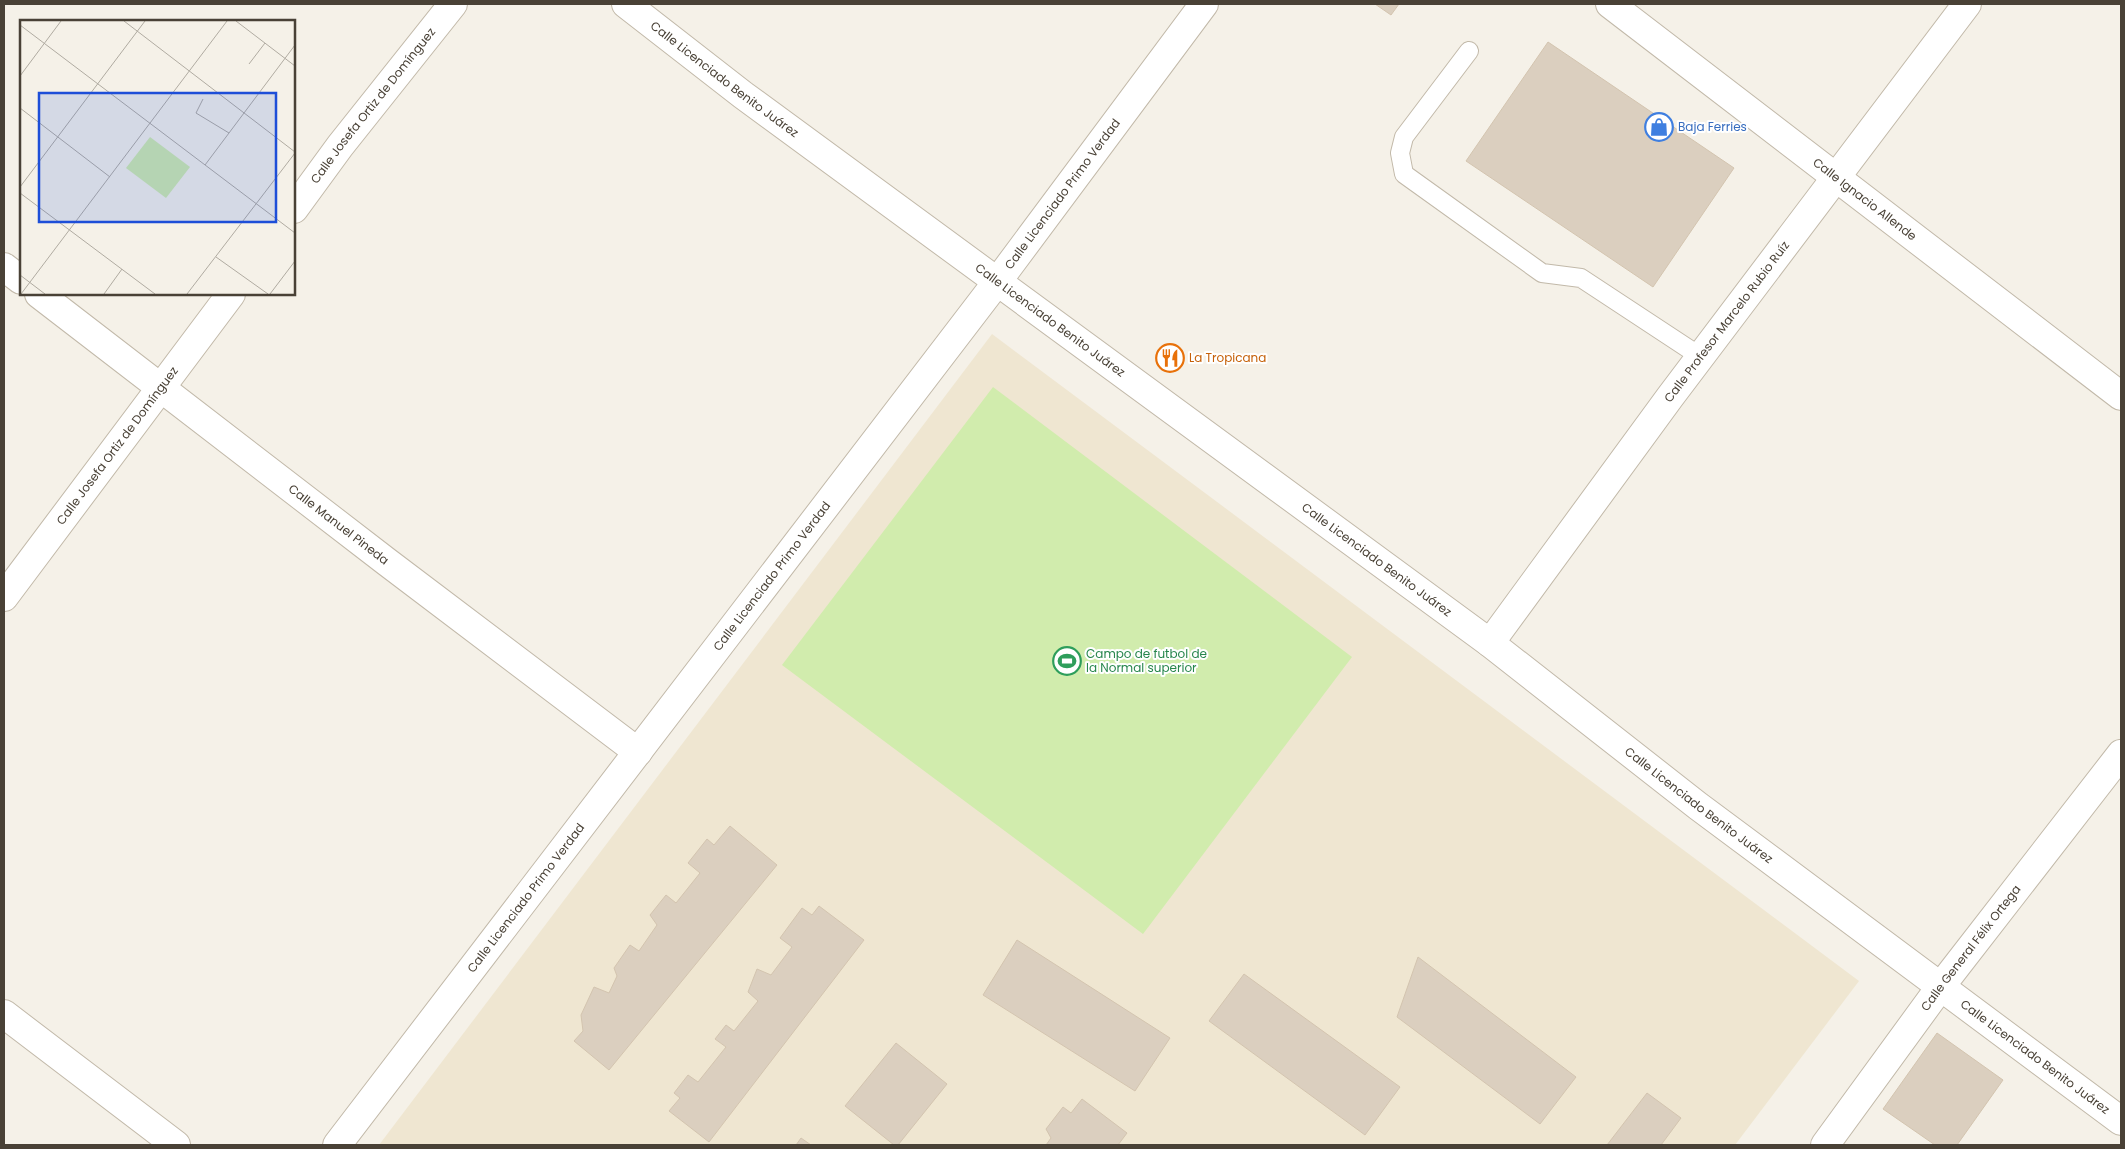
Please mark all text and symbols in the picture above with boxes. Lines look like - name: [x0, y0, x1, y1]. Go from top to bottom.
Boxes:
- street label: Calle Licenciado Benito Juárez: [647, 17, 802, 141]
- inset map: [20, 20, 295, 295]
- street label: Calle Josefa Ortiz de Domínguez: [306, 24, 439, 187]
- shop icon: Baja Ferries: [1644, 112, 1674, 142]
- street label: Calle Licenciado Primo Verdad: [1000, 115, 1124, 273]
- place label: Baja Ferries: [1678, 118, 1747, 135]
- street label: Calle Ignacio Allende: [1810, 154, 1920, 244]
- street label: Calle Profesor Marcelo Rubio Ruíz: [1660, 237, 1793, 406]
- street label: Calle Licenciado Benito Juárez: [972, 259, 1129, 381]
- restaurant icon: La Tropicana: [1155, 343, 1185, 373]
- place label: La Tropicana: [1189, 349, 1266, 366]
- street label: Calle Josefa Ortiz de Domínguez: [52, 363, 182, 528]
- street label: Calle Manuel Pineda: [285, 480, 393, 568]
- street label: Calle Licenciado Primo Verdad: [709, 498, 834, 654]
- street label: Calle Licenciado Benito Juárez: [1298, 499, 1455, 620]
- place label: Campo de futbol de la Normal superior: [1086, 645, 1207, 676]
- sports icon: Campo de futbol de la Normal superior: [1052, 646, 1082, 676]
- street label: Calle Licenciado Benito Juárez: [1621, 743, 1777, 867]
- street label: Calle Licenciado Primo Verdad: [463, 819, 588, 976]
- street label: Calle General Félix Ortega: [1916, 881, 2024, 1014]
- street label: Calle Licenciado Benito Juárez: [1957, 995, 2113, 1118]

